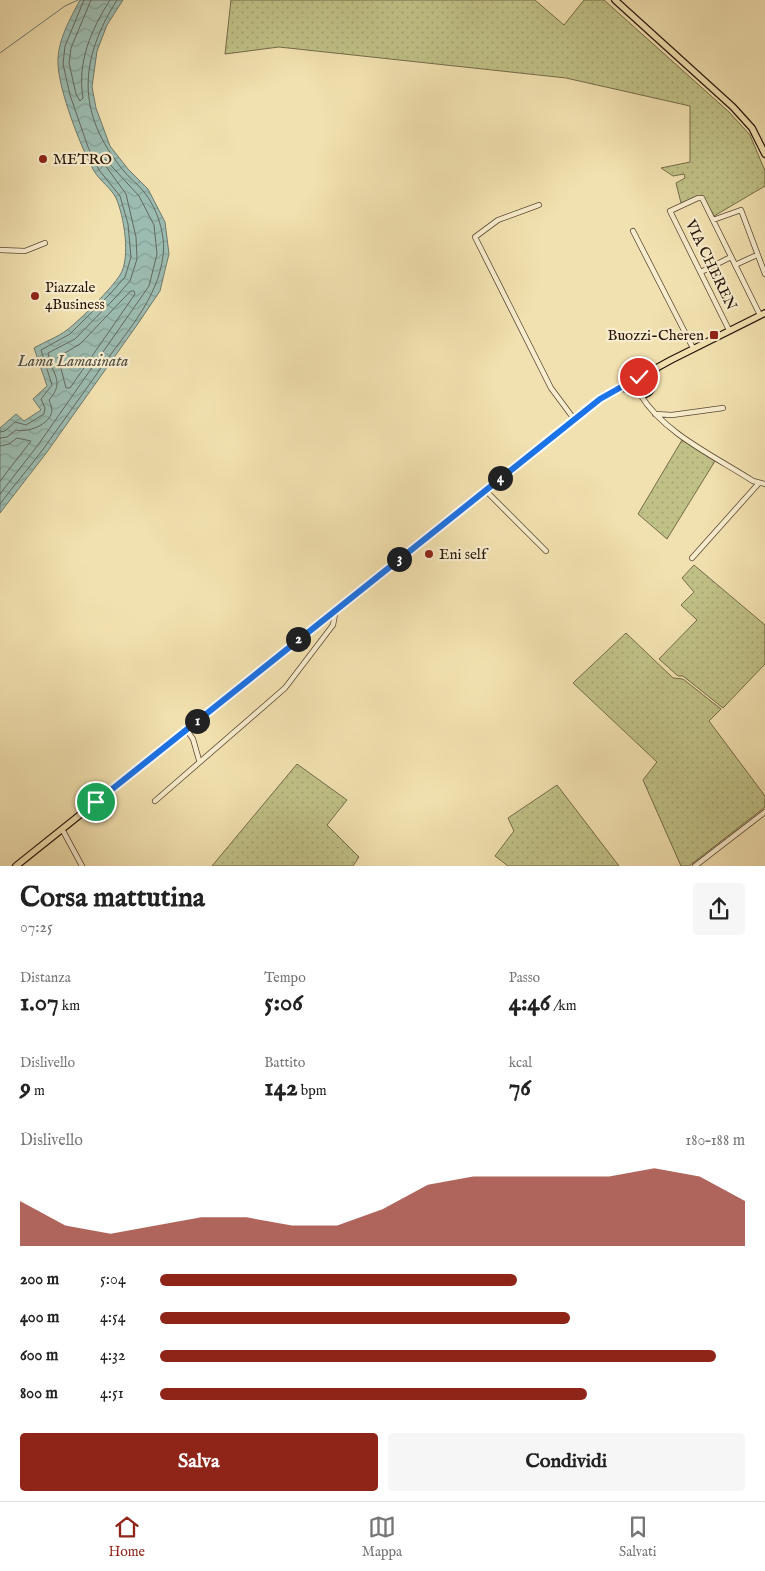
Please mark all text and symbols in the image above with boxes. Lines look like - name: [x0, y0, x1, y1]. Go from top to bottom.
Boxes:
- place label: METRO: [53, 150, 112, 169]
- marker: METRO: [37, 153, 49, 165]
- street label: VIA CHEREN: [680, 216, 741, 313]
- place label: Piazzale 4Business: [45, 278, 105, 314]
- marker: Piazzale 4Business: [29, 290, 41, 302]
- place label: Buozzi-Cheren: [607, 326, 704, 345]
- marker: Buozzi-Cheren: [708, 329, 720, 341]
- water label: Lama Lamasinata: [17, 352, 128, 372]
- pin: [618, 356, 660, 398]
- icon: check: [625, 363, 653, 391]
- pin: 4: [488, 466, 512, 490]
- text: 4: [497, 469, 504, 487]
- place label: Eni self: [439, 545, 489, 564]
- pin: 3: [386, 546, 412, 572]
- marker: Eni self: [423, 548, 435, 560]
- text: 3: [397, 550, 402, 568]
- pin: 2: [286, 626, 310, 652]
- text: 2: [295, 630, 302, 648]
- pin: 1: [184, 708, 210, 734]
- text: 1: [195, 712, 200, 730]
- pin: [75, 781, 117, 823]
- icon: arrive: [82, 788, 110, 816]
- text: Corsa mattutina: [20, 881, 205, 916]
- button: share: [693, 883, 745, 935]
- text: 07:25: [20, 918, 53, 938]
- text: Distanza: [20, 969, 71, 987]
- text: Tempo: [264, 969, 306, 987]
- text: Passo: [509, 969, 540, 987]
- text: 1.07: [20, 987, 59, 1019]
- text: 5:06: [264, 987, 303, 1019]
- text: 4:46: [509, 987, 550, 1019]
- text: km: [59, 997, 80, 1015]
- text: /km: [550, 997, 576, 1015]
- text: Dislivello: [20, 1054, 75, 1072]
- text: Battito: [264, 1054, 305, 1072]
- text: kcal: [509, 1054, 532, 1072]
- text: 9: [20, 1072, 31, 1104]
- text: 142: [264, 1072, 298, 1104]
- text: 76: [509, 1072, 531, 1104]
- text: m: [31, 1082, 45, 1100]
- text: bpm: [298, 1082, 327, 1100]
- text: Dislivello: [20, 1131, 83, 1151]
- text: 180–188 m: [685, 1131, 745, 1151]
- text: 200 m: [20, 1270, 59, 1290]
- text: 5:04: [100, 1270, 126, 1290]
- text: 400 m: [20, 1308, 59, 1328]
- text: 4:54: [100, 1308, 126, 1328]
- text: 600 m: [20, 1346, 58, 1366]
- text: 4:32: [100, 1346, 126, 1366]
- text: 800 m: [20, 1384, 58, 1404]
- text: 4:51: [100, 1384, 124, 1404]
- button: Salva: [20, 1433, 378, 1491]
- button: Condividi: [388, 1433, 745, 1491]
- tab: Home: [108, 1513, 145, 1561]
- tab: Mappa: [362, 1513, 402, 1561]
- tab: Salvati: [619, 1513, 657, 1561]

